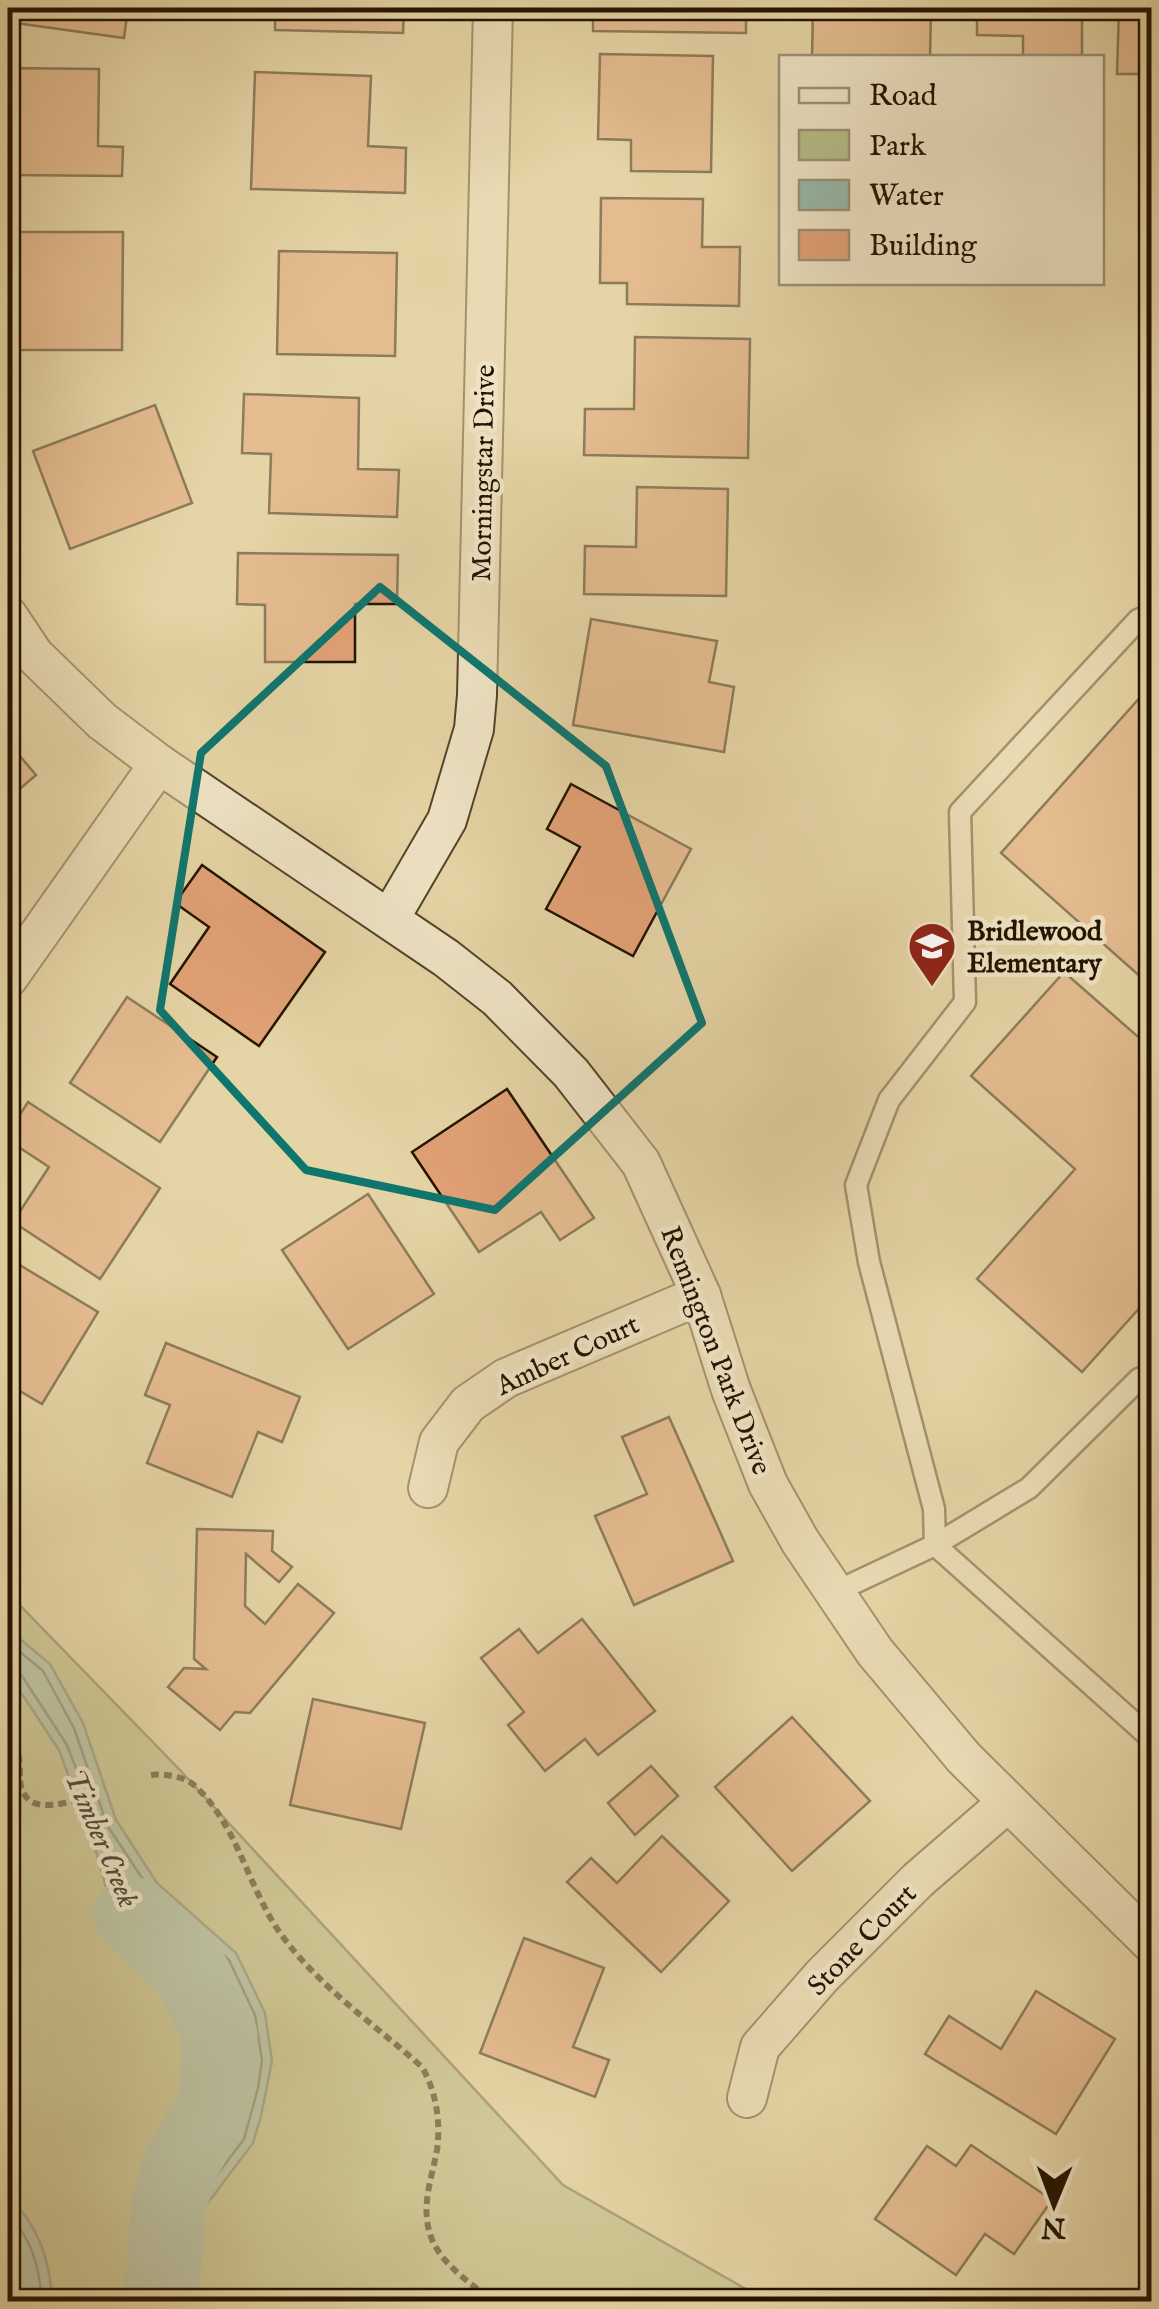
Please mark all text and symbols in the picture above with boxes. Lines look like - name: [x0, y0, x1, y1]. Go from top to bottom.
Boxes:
- legend: [779, 55, 1104, 285]
- text: Road: [869, 78, 938, 116]
- text: Park: [869, 128, 927, 166]
- text: Water: [869, 178, 944, 216]
- text: Building: [869, 228, 978, 266]
- street label: Morningstar Drive: [465, 364, 504, 582]
- place label: Bridlewood Elementary: [967, 915, 1103, 982]
- school or university icon: Bridlewood Elementary: [906, 920, 958, 988]
- street label: Remington Park Drive: [651, 1222, 778, 1480]
- street label: Amber Court: [490, 1308, 646, 1405]
- water label: Timber Creek: [54, 1764, 146, 1914]
- street label: Stone Court: [801, 1877, 925, 2004]
- north arrow: [1004, 2154, 1104, 2254]
- text: N: [1041, 2209, 1067, 2244]

